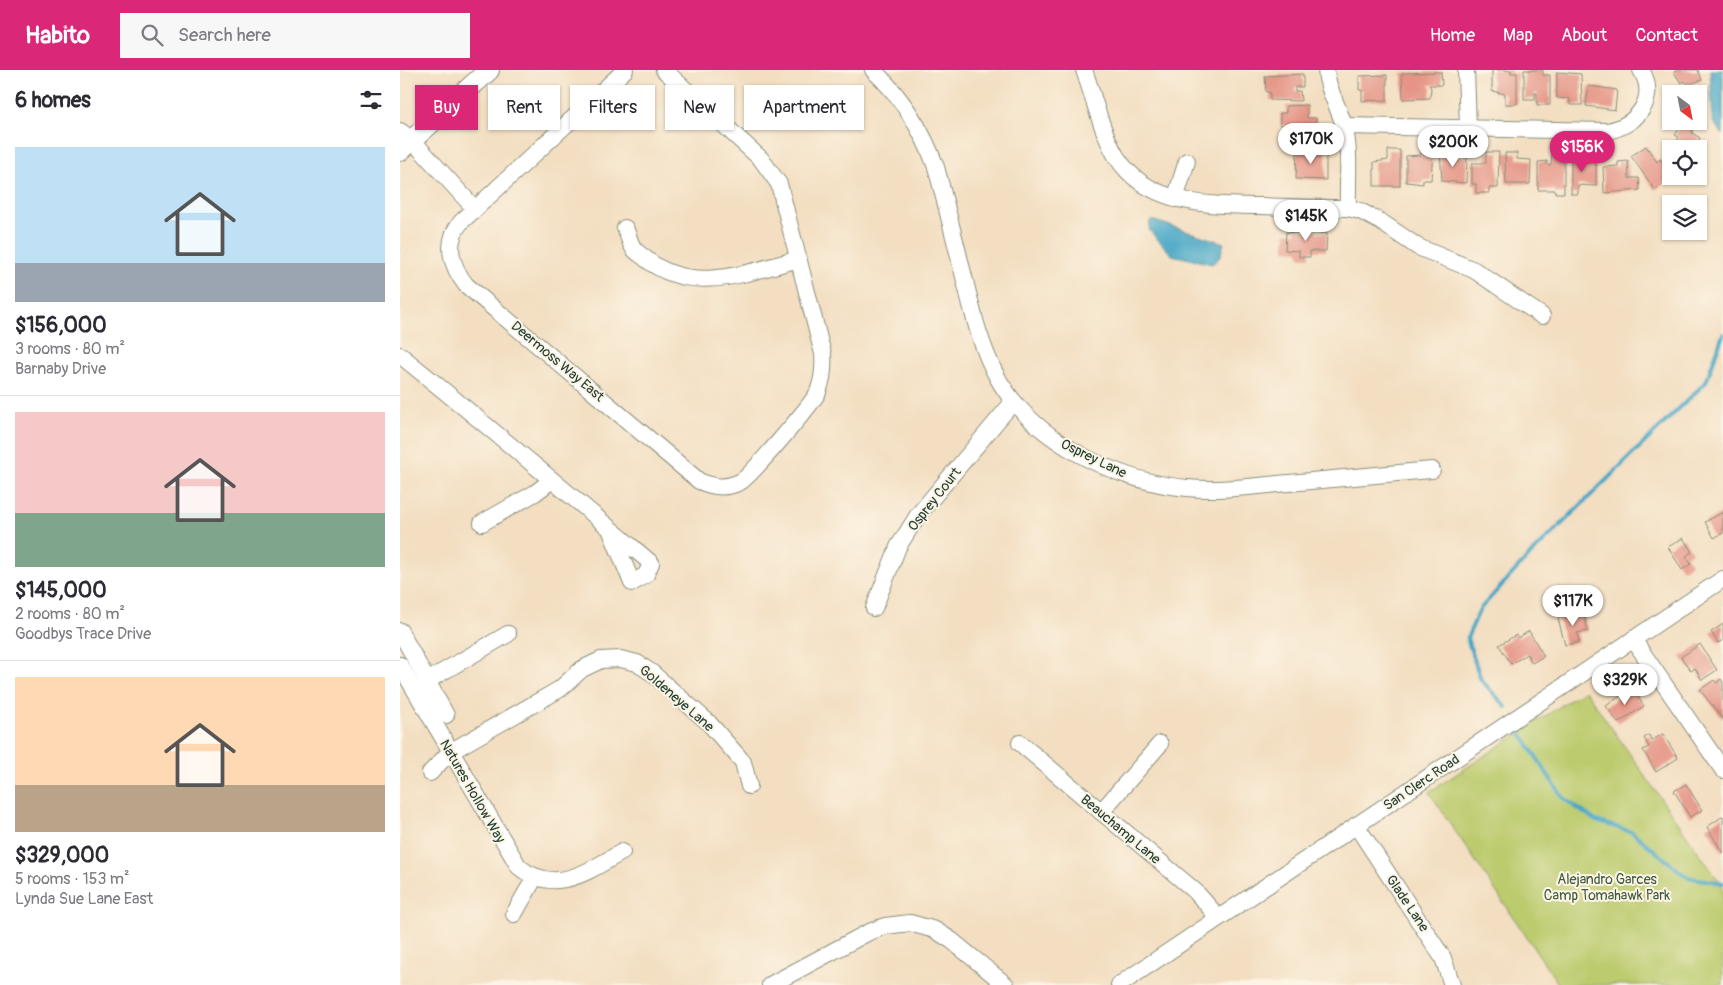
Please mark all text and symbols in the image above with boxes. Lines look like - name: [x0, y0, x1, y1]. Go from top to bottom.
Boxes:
- search box: [120, 13, 470, 58]
- text: Habito: [25, 21, 90, 50]
- icon: search: [138, 21, 166, 49]
- text: Search here: [178, 23, 271, 47]
- text: Home: [1430, 24, 1475, 47]
- text: Map: [1503, 24, 1533, 47]
- text: About: [1561, 24, 1607, 47]
- text: Contact: [1635, 24, 1698, 47]
- chip: Buy: [415, 85, 478, 130]
- chip: Rent: [488, 85, 560, 130]
- chip: Filters: [570, 85, 655, 130]
- chip: New: [665, 85, 734, 130]
- chip: Apartment: [744, 85, 864, 130]
- north arrow: [1662, 85, 1708, 130]
- map controls: [1662, 85, 1707, 240]
- icon: filters: [357, 86, 385, 114]
- text: 6 homes: [15, 87, 91, 114]
- pin: $170K: [1276, 122, 1346, 165]
- pin: $200K: [1418, 126, 1488, 168]
- text: $170K: [1289, 129, 1333, 149]
- pin: $156K: [1547, 131, 1617, 173]
- text: $200K: [1428, 132, 1478, 152]
- text: $156K: [1561, 137, 1603, 157]
- button: locate: [1662, 140, 1707, 185]
- icon: home: [155, 179, 245, 269]
- button: layers: [1662, 195, 1707, 240]
- pin: $145K: [1271, 200, 1341, 242]
- text: $145K: [1285, 206, 1327, 226]
- text: $156,000: [15, 312, 107, 339]
- street label: Deermoss Way East: [508, 318, 608, 405]
- text: 3 rooms · 80 m²: [15, 339, 125, 359]
- text: Barnaby Drive: [15, 359, 106, 379]
- street label: Osprey Lane: [1058, 435, 1130, 482]
- icon: home: [155, 445, 245, 535]
- street label: Osprey Court: [904, 464, 965, 535]
- text: $145,000: [15, 577, 107, 604]
- pin: $117K: [1538, 584, 1608, 627]
- text: $117K: [1553, 591, 1593, 611]
- text: 2 rooms · 80 m²: [15, 604, 125, 624]
- text: Goodbys Trace Drive: [15, 624, 151, 644]
- street label: Goldeneye Lane: [636, 661, 717, 735]
- pin: $329K: [1590, 664, 1660, 706]
- text: $329K: [1603, 670, 1647, 690]
- icon: home: [155, 710, 245, 800]
- street label: Natures Hollow Way: [436, 737, 509, 846]
- street label: San Clerc Road: [1380, 751, 1463, 814]
- street label: Beauchamp Lane: [1077, 791, 1164, 868]
- text: $329,000: [15, 842, 109, 869]
- text: 5 rooms · 153 m²: [15, 869, 130, 889]
- park label: Alejandro Garces Camp Tomahawk Park: [1544, 871, 1670, 904]
- street label: Glade Lane: [1382, 872, 1433, 935]
- text: Lynda Sue Lane East: [15, 889, 153, 909]

